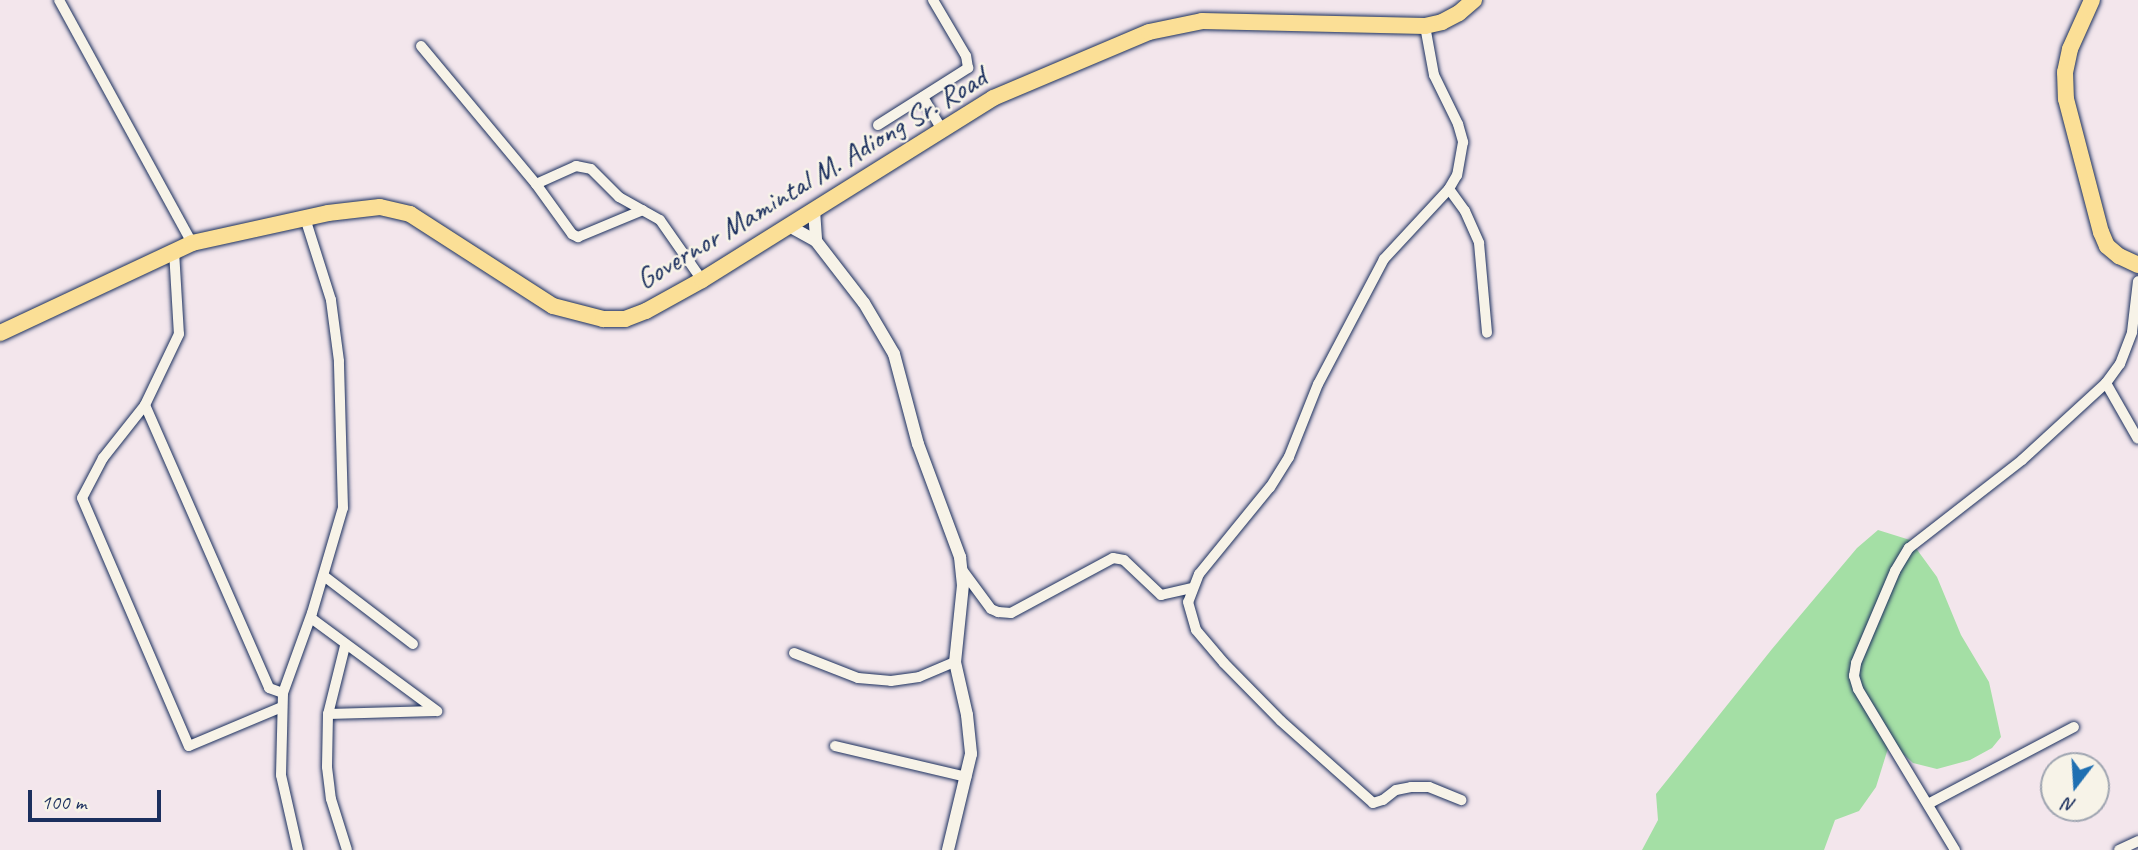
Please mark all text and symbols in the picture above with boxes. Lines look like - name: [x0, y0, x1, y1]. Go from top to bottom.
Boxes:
- street label: Governor Mamintal M. Adiong Sr. Road: [630, 59, 992, 297]
- north arrow: [2040, 752, 2110, 822]
- scale bar: [32, 776, 164, 820]
- text: 100 m: [41, 789, 86, 815]
- text: N: [2060, 792, 2079, 818]

